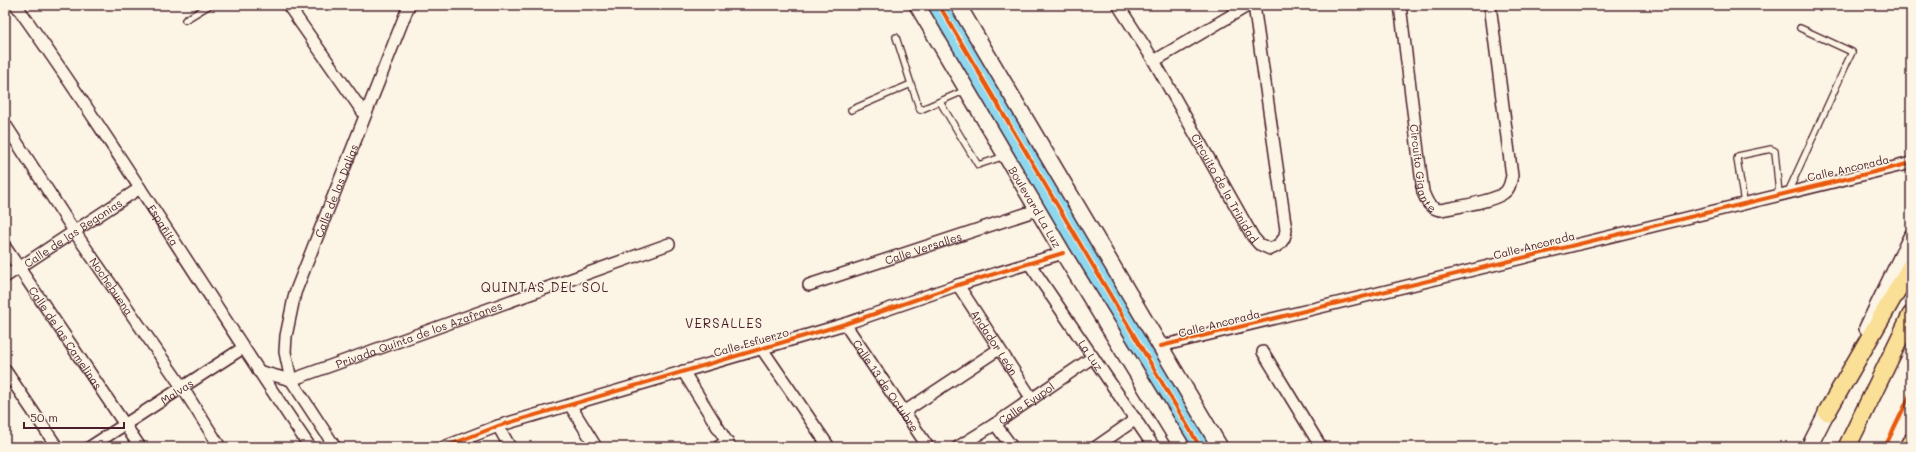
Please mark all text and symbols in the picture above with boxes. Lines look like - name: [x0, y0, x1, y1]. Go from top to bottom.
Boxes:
- street label: Circuito Gigante: [1407, 123, 1440, 215]
- street label: Circuito de la Trinidad: [1189, 130, 1262, 246]
- street label: Calle de las Dalias: [310, 142, 361, 239]
- street label: Calle Ancorada: [1806, 151, 1890, 185]
- street label: Boulevard La Luz: [1006, 163, 1065, 250]
- street label: Calle de las Begonias: [21, 195, 125, 270]
- street label: Españita: [145, 201, 183, 249]
- street label: Calle Versalles: [883, 228, 963, 267]
- street label: Calle Ancorada: [1492, 228, 1576, 262]
- street label: Nochebuena: [87, 254, 137, 318]
- district label: QUINTAS DEL SOL: [481, 278, 609, 295]
- street label: Calle de las Camelinas: [26, 283, 106, 392]
- street label: Privada Quinta de los Azafranes: [333, 297, 504, 371]
- street label: Andador León: [968, 306, 1022, 378]
- street label: Calle Ancorada: [1177, 306, 1261, 340]
- district label: VERSALLES: [685, 314, 763, 331]
- street label: Calle Esfuerzo: [712, 324, 791, 360]
- street label: Calle 13 de Octubre: [850, 336, 923, 435]
- street label: La Luz: [1076, 336, 1107, 373]
- street label: Malvas: [157, 375, 196, 407]
- street label: Calle Eyupol: [995, 378, 1057, 427]
- scale bar: [24, 404, 124, 430]
- text: 50 m: [30, 409, 58, 425]

